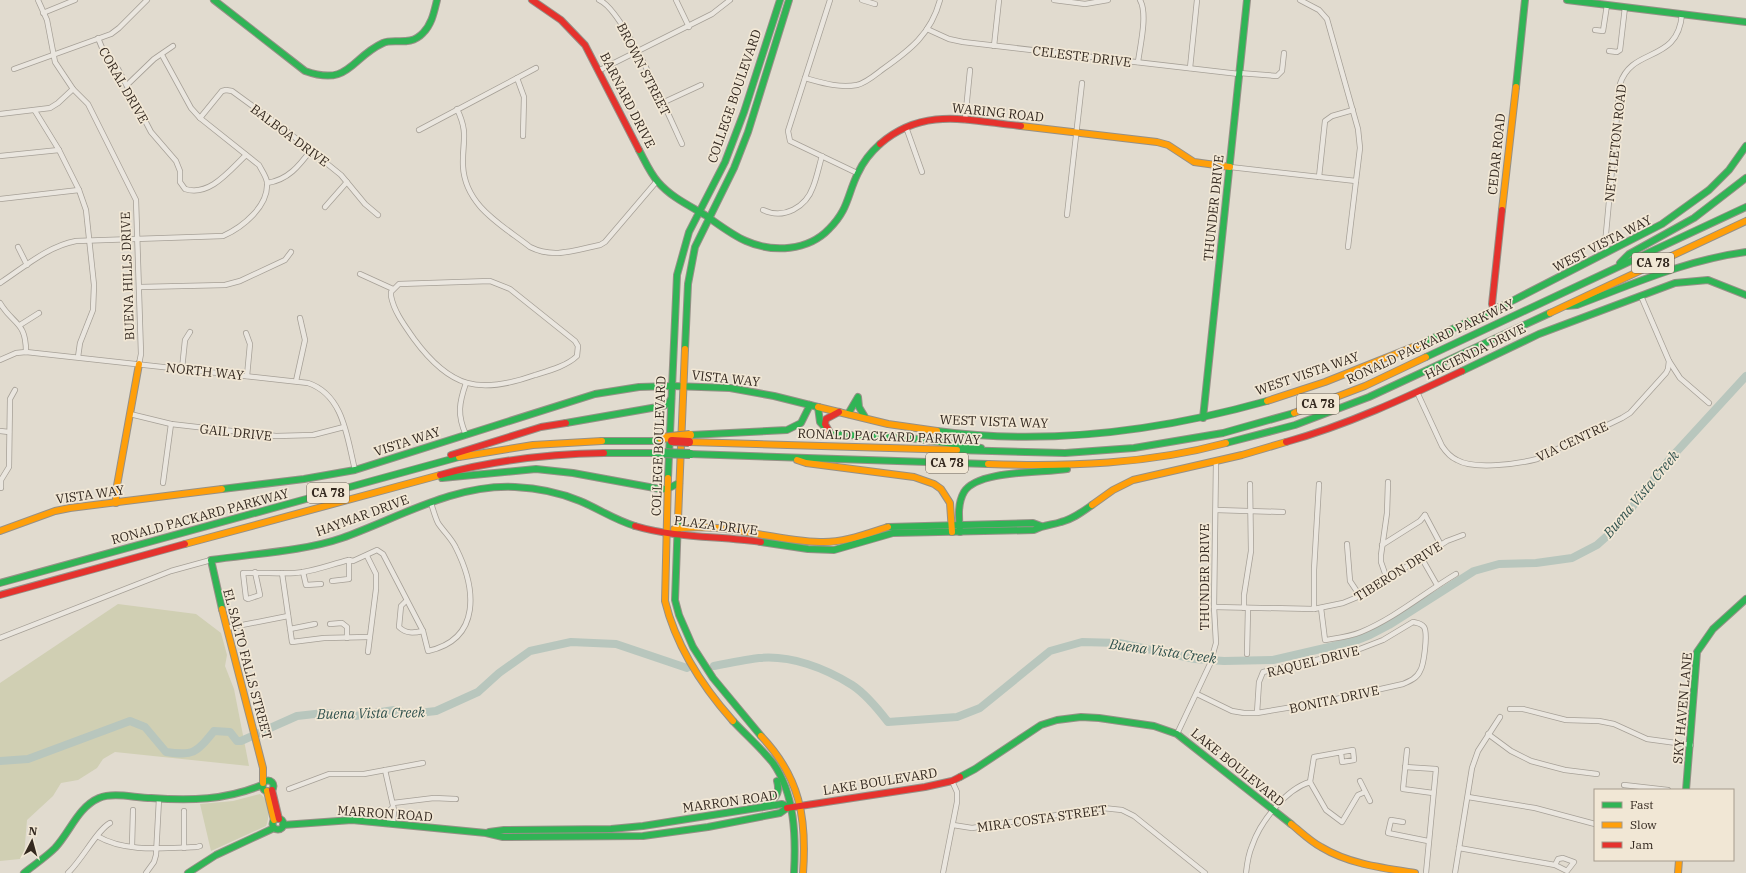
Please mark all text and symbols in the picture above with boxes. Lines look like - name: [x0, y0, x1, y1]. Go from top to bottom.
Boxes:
- street label: BROWN STREET: [613, 20, 675, 119]
- street label: COLLEGE BOULEVARD: [704, 27, 765, 165]
- street label: CELESTE DRIVE: [1032, 42, 1132, 71]
- street label: CORAL DRIVE: [95, 44, 152, 127]
- street label: BARNARD DRIVE: [596, 49, 659, 151]
- street label: NETTLETON ROAD: [1601, 83, 1630, 203]
- street label: WARING ROAD: [951, 99, 1045, 126]
- street label: BALBOA DRIVE: [247, 100, 332, 171]
- street label: CEDAR ROAD: [1484, 112, 1509, 196]
- street label: THUNDER DRIVE: [1199, 154, 1228, 262]
- street label: BUENA HILLS DRIVE: [117, 211, 138, 341]
- street label: WEST VISTA WAY: [1550, 211, 1655, 276]
- road number: CA 78: [1632, 253, 1674, 273]
- street label: RONALD PACKARD PARKWAY: [1344, 295, 1517, 388]
- street label: HACIENDA DRIVE: [1422, 320, 1529, 383]
- street label: WEST VISTA WAY: [1253, 348, 1361, 399]
- street label: NORTH WAY: [165, 359, 245, 384]
- street label: VISTA WAY: [691, 366, 761, 391]
- street label: COLLEGE BOULEVARD: [648, 376, 669, 516]
- road number: CA 78: [1297, 394, 1339, 414]
- street label: WEST VISTA WAY: [939, 411, 1049, 432]
- street label: VIA CENTRE: [1533, 417, 1611, 466]
- street label: GAIL DRIVE: [199, 420, 273, 445]
- street label: VISTA WAY: [372, 423, 443, 460]
- street label: RONALD PACKARD PARKWAY: [797, 425, 981, 448]
- water label: Buena Vista Creek: [1599, 446, 1683, 542]
- road number: CA 78: [926, 453, 968, 473]
- street label: VISTA WAY: [55, 481, 125, 508]
- road number: CA 78: [307, 483, 349, 503]
- street label: RONALD PACKARD PARKWAY: [109, 485, 291, 548]
- street label: HAYMAR DRIVE: [313, 491, 411, 540]
- street label: PLAZA DRIVE: [673, 512, 759, 539]
- street label: THUNDER DRIVE: [1196, 523, 1213, 631]
- street label: TIBERON DRIVE: [1351, 538, 1445, 605]
- street label: EL SALTO FALLS STREET: [219, 587, 276, 742]
- water label: Buena Vista Creek: [1107, 634, 1218, 668]
- street label: RAQUEL DRIVE: [1265, 642, 1361, 681]
- street label: SKY HAVEN LANE: [1669, 652, 1696, 765]
- street label: BONITA DRIVE: [1287, 682, 1381, 717]
- water label: Buena Vista Creek: [316, 703, 426, 723]
- street label: LAKE BOULEVARD: [1187, 724, 1288, 810]
- street label: LAKE BOULEVARD: [822, 764, 939, 799]
- street label: MARRON ROAD: [681, 786, 779, 817]
- legend: [1594, 789, 1734, 861]
- text: Fast: [1630, 797, 1654, 812]
- street label: MIRA COSTA STREET: [976, 801, 1109, 836]
- street label: MARRON ROAD: [337, 802, 433, 825]
- text: Slow: [1630, 817, 1657, 832]
- north arrow: [12, 821, 52, 861]
- text: N: [28, 824, 38, 839]
- text: Jam: [1630, 837, 1654, 852]

